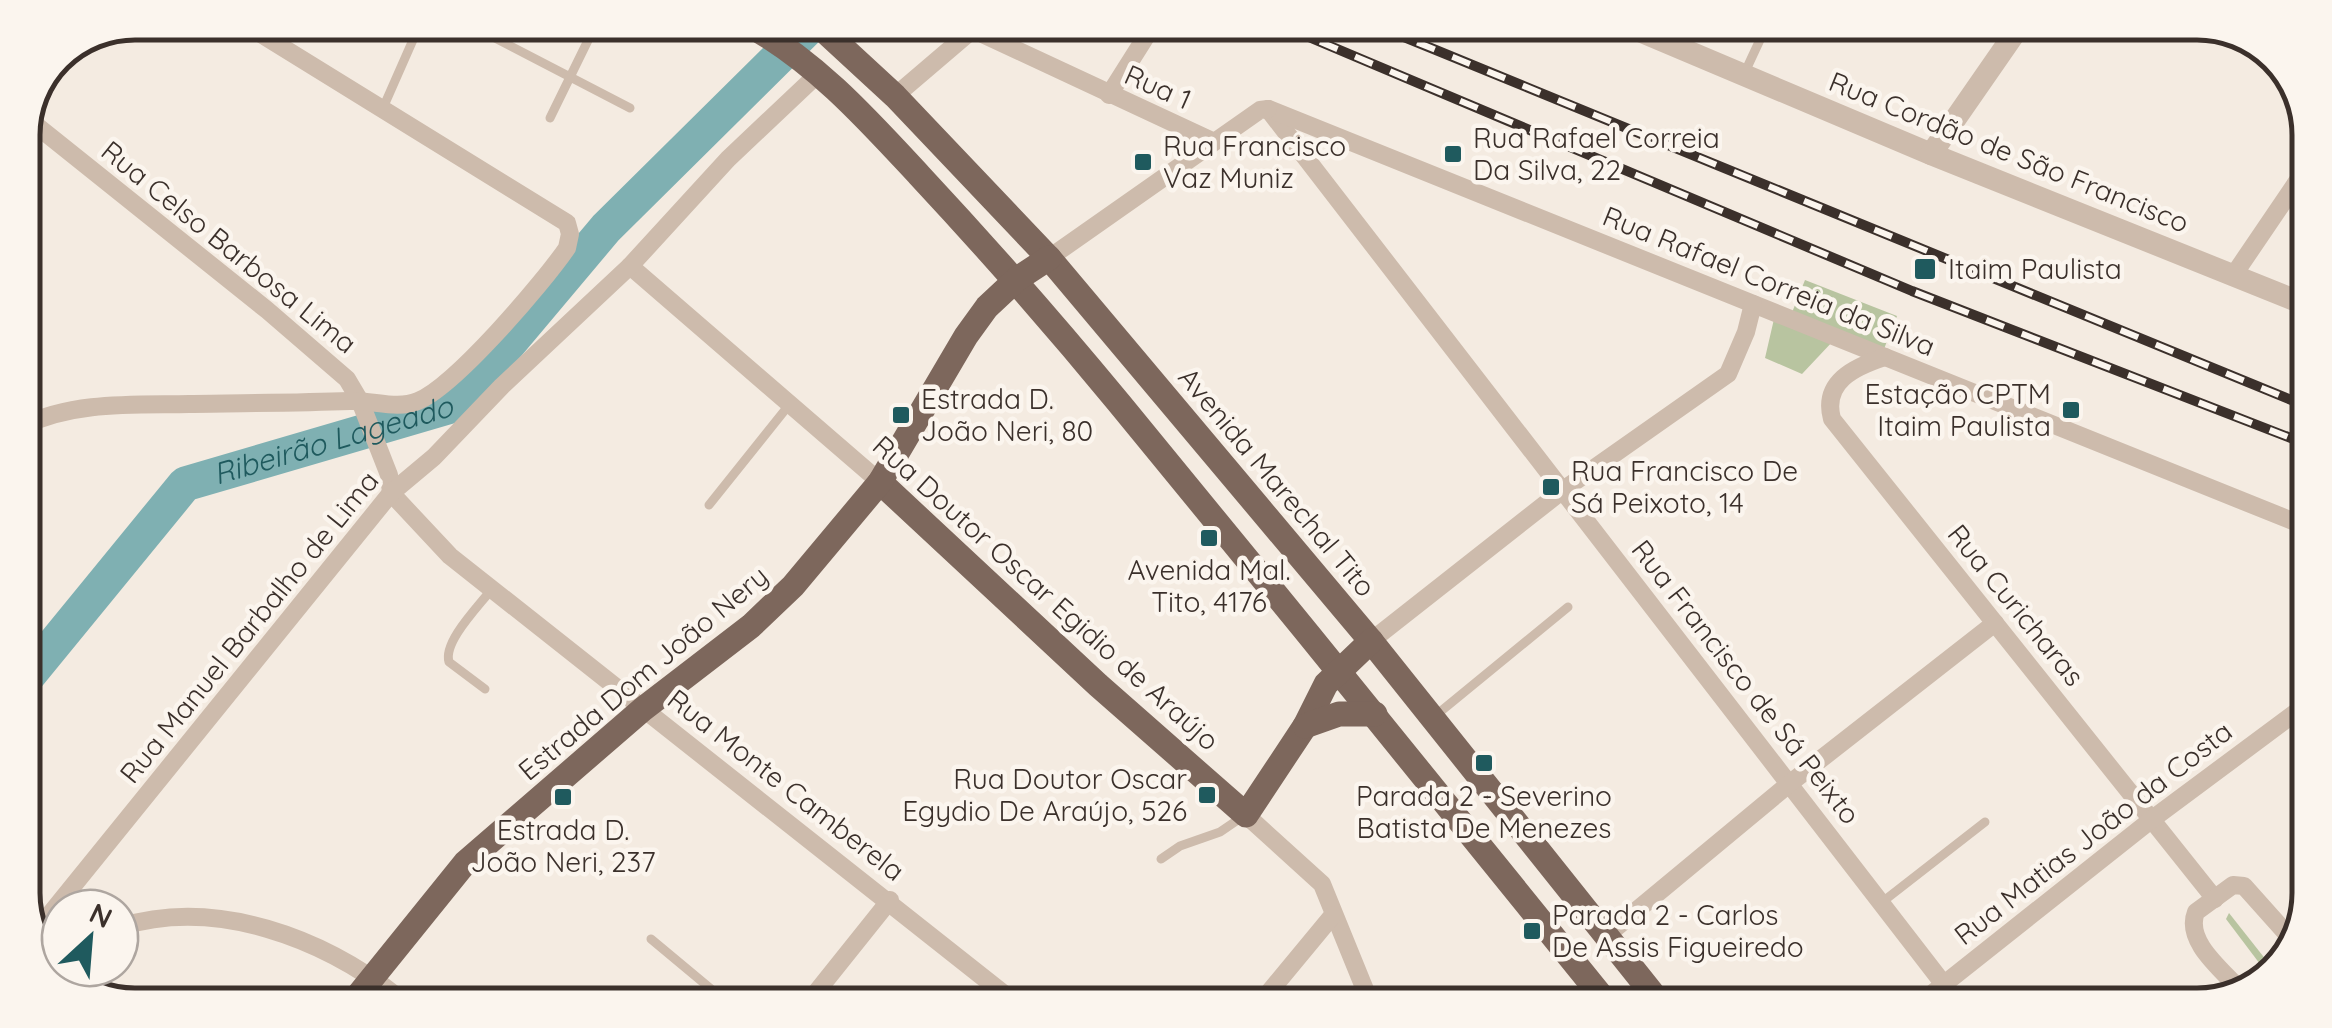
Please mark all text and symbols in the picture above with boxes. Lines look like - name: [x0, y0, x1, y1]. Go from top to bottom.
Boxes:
- street label: Rua 1: [1119, 56, 1197, 117]
- street label: Rua Cordão de São Francisco: [1824, 63, 2194, 240]
- place label: Rua Rafael Correia Da Silva, 22: [1473, 120, 1720, 187]
- place label: Rua Francisco Vaz Muniz: [1163, 128, 1346, 195]
- street label: Rua Celso Barbosa Lima: [95, 133, 364, 360]
- marker: Rua Rafael Correia Da Silva, 22: [1442, 143, 1464, 165]
- marker: Rua Francisco Vaz Muniz: [1132, 151, 1154, 173]
- street label: Rua Rafael Correia da Silva: [1598, 198, 1940, 363]
- place label: Itaim Paulista: [1948, 251, 2122, 286]
- marker: Itaim Paulista: [1912, 256, 1938, 282]
- street label: Avenida Marechal Tito: [1171, 360, 1383, 603]
- place label: Estação CPTM Itaim Paulista: [1864, 376, 2051, 443]
- place label: Estrada D. João Neri, 80: [921, 381, 1093, 448]
- water label: Ribeirão Lageado: [208, 386, 459, 493]
- marker: Estação CPTM Itaim Paulista: [2060, 399, 2082, 421]
- marker: Estrada D. João Neri, 80: [890, 404, 912, 426]
- street label: Rua Doutor Oscar Egidio de Araújo: [866, 428, 1227, 758]
- place label: Rua Francisco De Sá Peixoto, 14: [1571, 453, 1798, 520]
- street label: Rua Manuel Barbalho de Lima: [112, 463, 385, 790]
- marker: Rua Francisco De Sá Peixoto, 14: [1540, 476, 1562, 498]
- street label: Rua Curicharas: [1941, 517, 2092, 693]
- marker: Avenida Mal. Tito, 4176: [1198, 527, 1220, 549]
- street label: Rua Francisco de Sá Peixto: [1625, 533, 1868, 831]
- place label: Avenida Mal. Tito, 4176: [1127, 552, 1291, 619]
- street label: Estrada Dom João Nery: [511, 558, 775, 787]
- street label: Rua Monte Camberela: [661, 681, 912, 888]
- street label: Rua Matias João da Costa: [1947, 713, 2239, 952]
- marker: Parada 2 - Severino Batista De Menezes: [1473, 752, 1495, 774]
- place label: Rua Doutor Oscar Egydio De Araújo, 526: [902, 761, 1187, 828]
- place label: Parada 2 - Severino Batista De Menezes: [1356, 778, 1612, 845]
- marker: Rua Doutor Oscar Egydio De Araújo, 526: [1196, 784, 1218, 806]
- marker: Estrada D. João Neri, 237: [552, 786, 574, 808]
- place label: Estrada D. João Neri, 237: [470, 812, 656, 879]
- north arrow: [40, 888, 140, 988]
- text: N: [84, 895, 118, 935]
- place label: Parada 2 - Carlos De Assis Figueiredo: [1552, 897, 1804, 964]
- marker: Parada 2 - Carlos De Assis Figueiredo: [1521, 920, 1543, 942]

